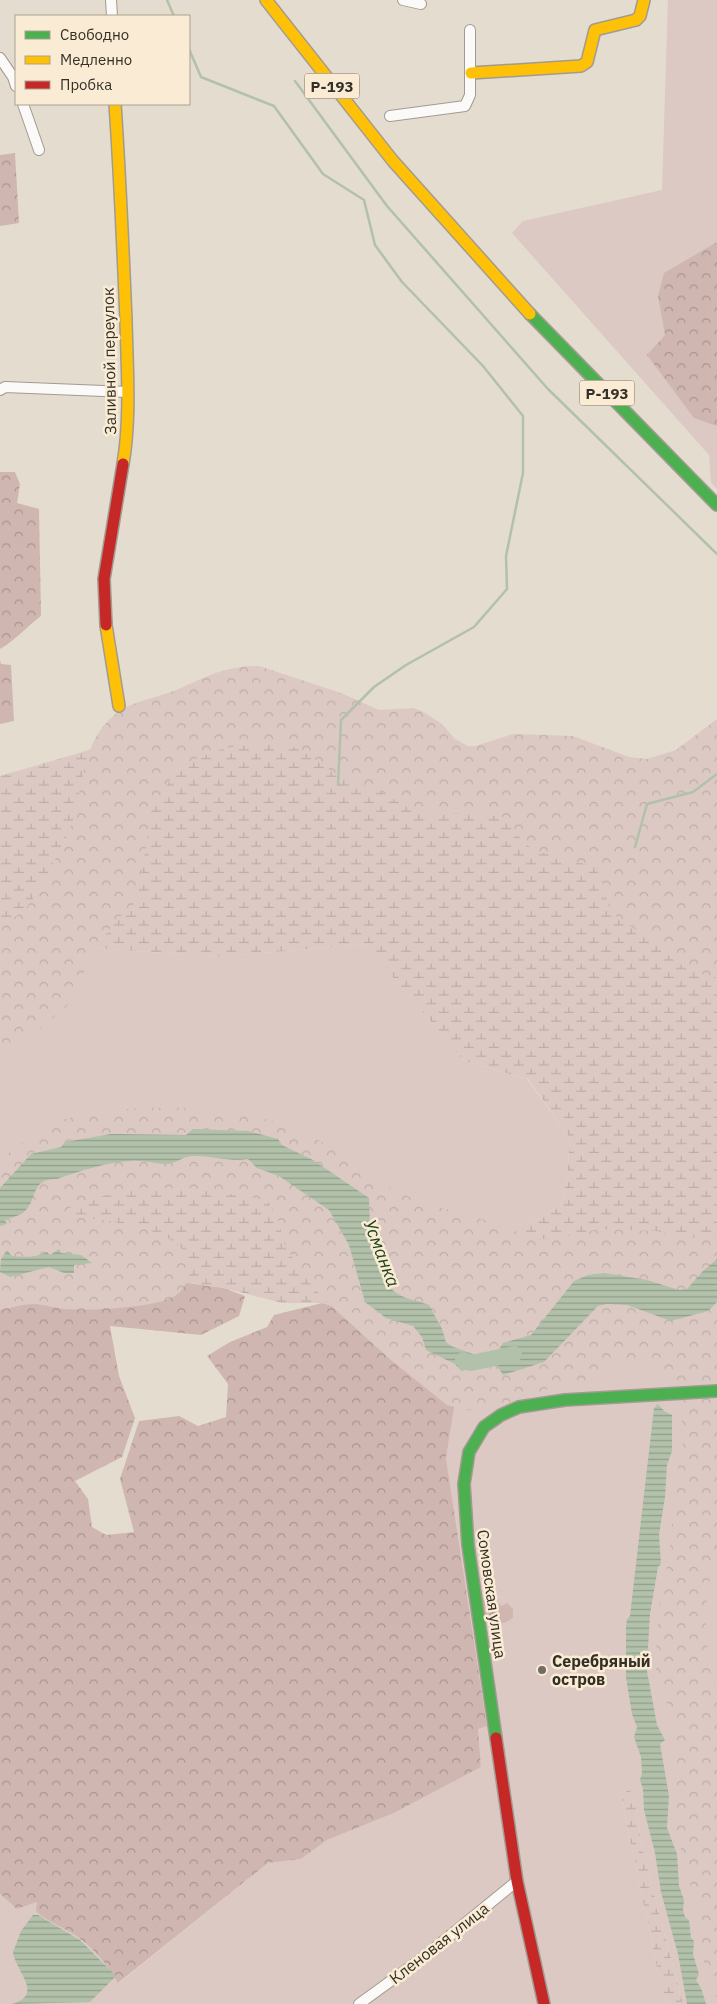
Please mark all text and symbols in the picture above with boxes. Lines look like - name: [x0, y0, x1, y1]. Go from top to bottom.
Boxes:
- legend: [15, 15, 190, 105]
- text: Свободно: [60, 25, 129, 44]
- text: Медленно: [60, 50, 132, 69]
- road number: Р-193: [304, 74, 360, 98]
- text: Пробка: [60, 75, 112, 94]
- street label: Заливной переулок: [98, 287, 120, 435]
- road number: Р-193: [580, 380, 634, 406]
- water label: Усманка: [359, 1216, 405, 1290]
- street label: Сомовская улица: [473, 1528, 511, 1660]
- place label: Серебряный остров: [552, 1651, 651, 1689]
- marker: Серебряный остров: [536, 1664, 548, 1676]
- street label: Кленовая улица: [385, 1898, 493, 1988]

